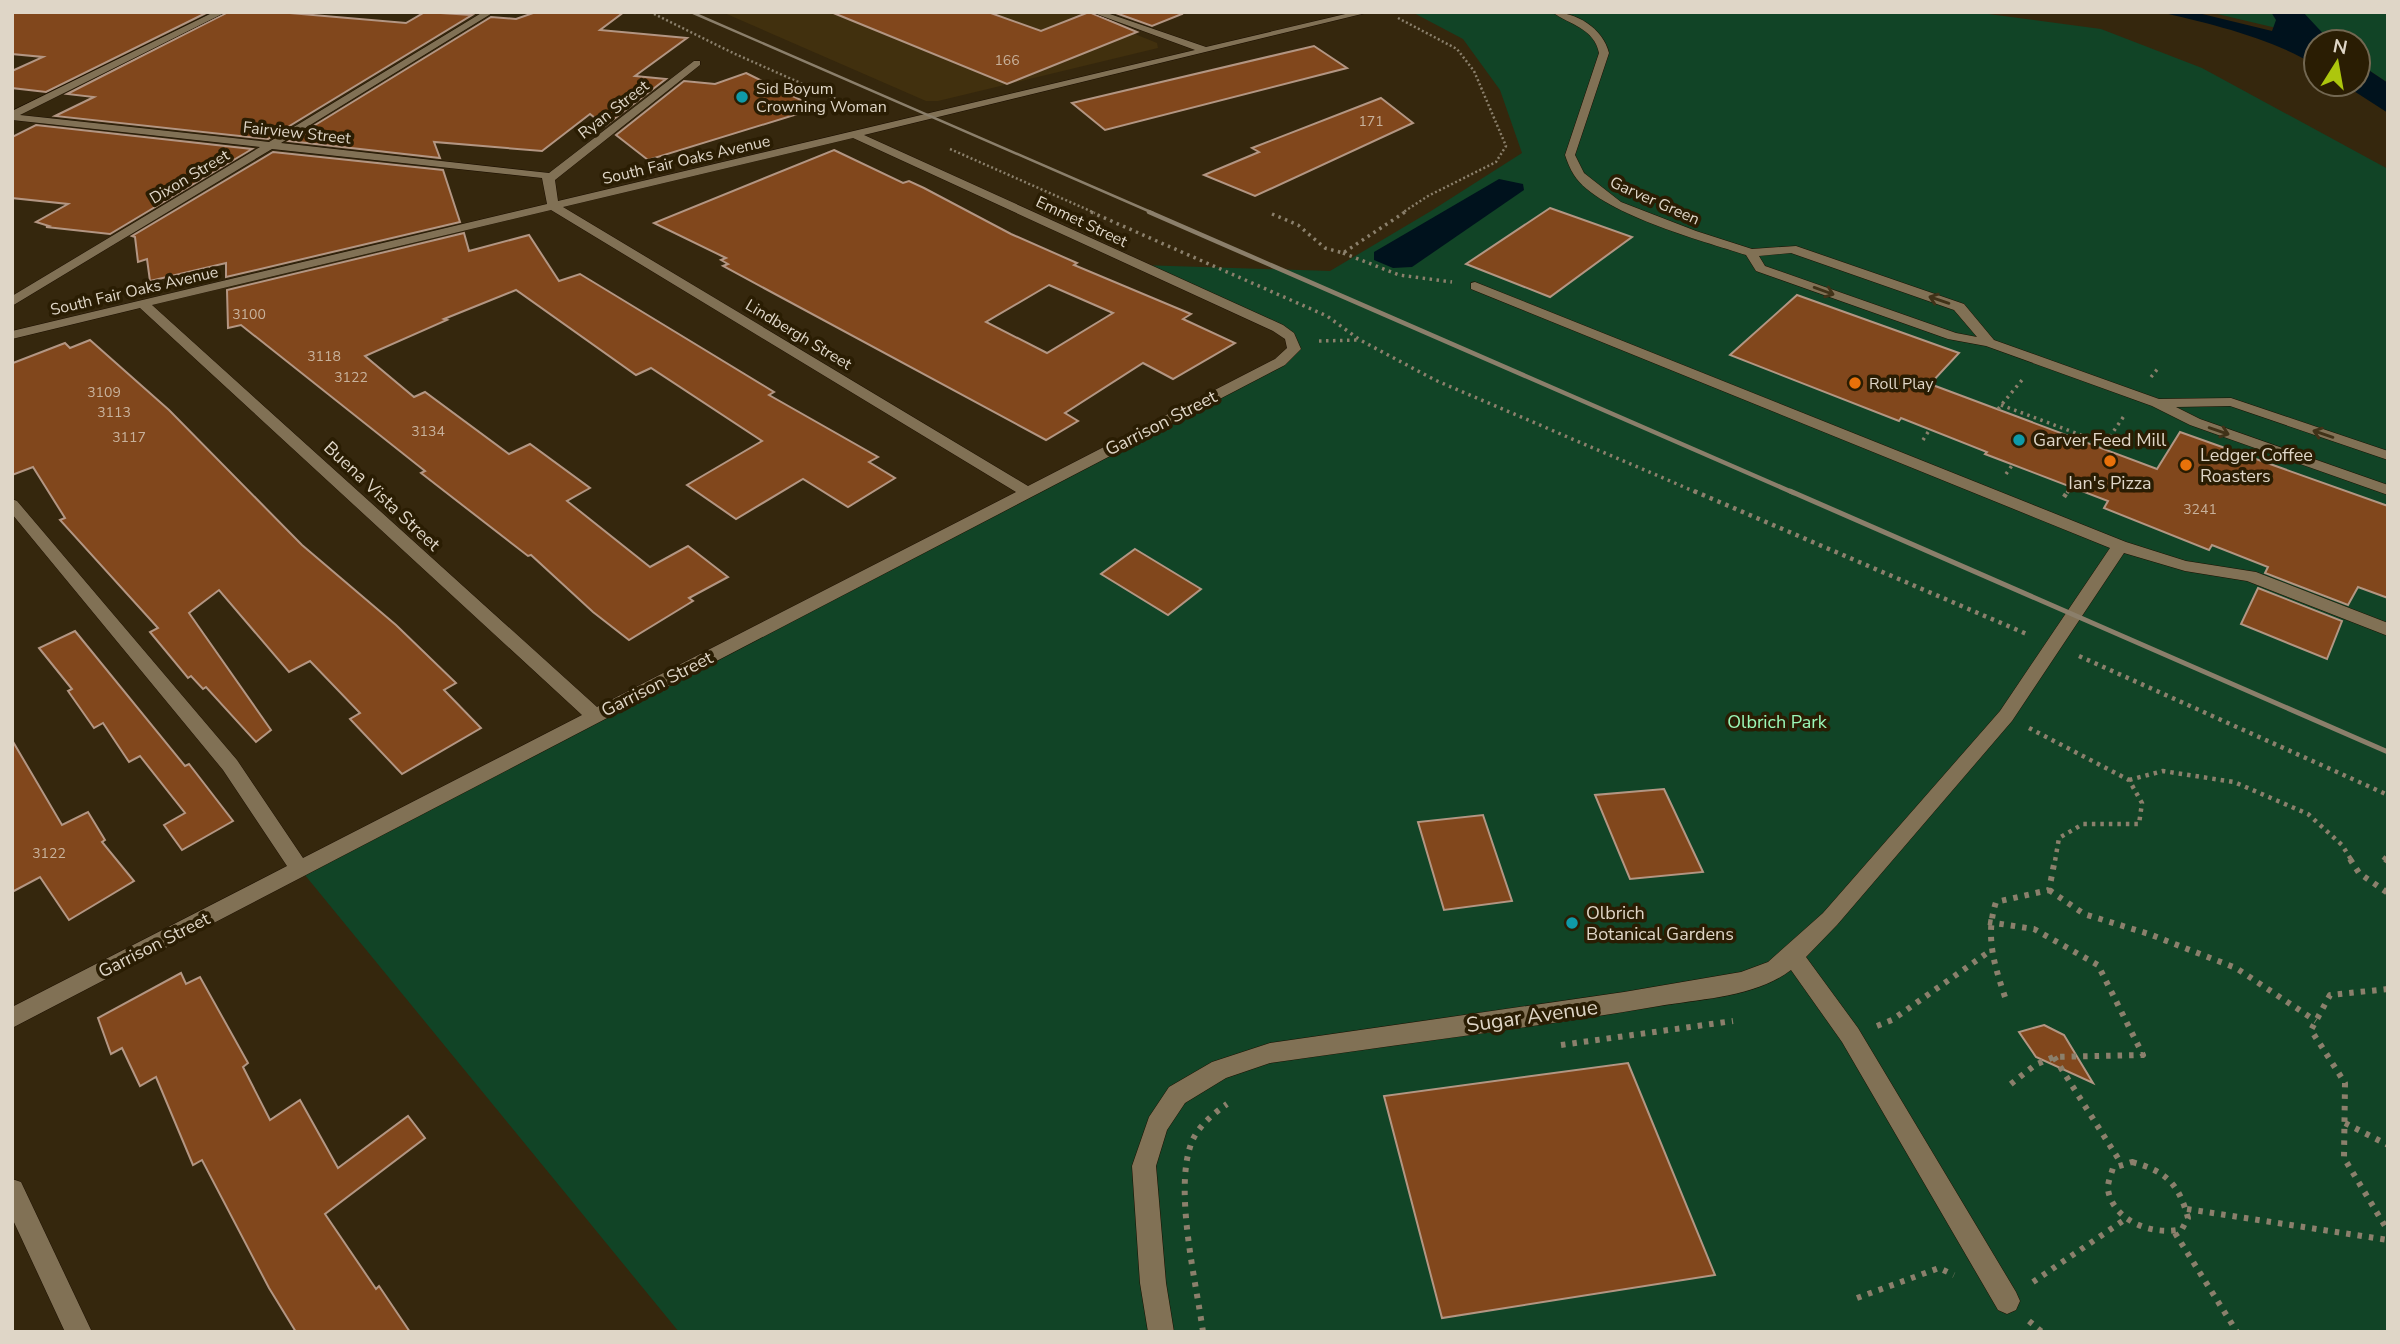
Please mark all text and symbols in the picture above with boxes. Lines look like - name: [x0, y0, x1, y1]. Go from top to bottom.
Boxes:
- north arrow: [2302, 28, 2372, 98]
- text: N: [2331, 33, 2350, 61]
- house number: 166: [994, 51, 1020, 70]
- street label: Ryan Street: [574, 75, 654, 144]
- place label: Sid Boyum Crowning Woman: [756, 78, 887, 118]
- marker: Sid Boyum Crowning Woman: [734, 89, 750, 105]
- house number: 171: [1358, 112, 1384, 131]
- street label: Fairview Street: [242, 116, 352, 150]
- street label: South Fair Oaks Avenue: [600, 130, 772, 190]
- street label: Dixon Street: [145, 144, 234, 209]
- street label: Garver Green: [1606, 171, 1703, 231]
- street label: Emmet Street: [1032, 191, 1131, 253]
- street label: South Fair Oaks Avenue: [48, 261, 220, 321]
- one-way arrow: [1813, 285, 1834, 298]
- one-way arrow: [1928, 293, 1950, 305]
- street label: Lindbergh Street: [741, 294, 856, 376]
- house number: 3100: [232, 305, 266, 324]
- house number: 3118: [307, 347, 341, 366]
- house number: 3122: [334, 368, 368, 387]
- place label: Roll Play: [1869, 373, 1934, 395]
- marker: Roll Play: [1847, 375, 1863, 391]
- house number: 3109: [87, 383, 121, 402]
- street label: Garrison Street: [1101, 384, 1222, 461]
- house number: 3113: [97, 403, 131, 422]
- house number: 3134: [411, 422, 445, 441]
- one-way arrow: [2208, 426, 2230, 438]
- one-way arrow: [2313, 427, 2335, 439]
- house number: 3117: [112, 428, 146, 447]
- place label: Garver Feed Mill: [2033, 428, 2167, 452]
- marker: Garver Feed Mill: [2011, 432, 2027, 448]
- street label: Buena Vista Street: [319, 436, 446, 557]
- place label: Ledger Coffee Roasters: [2200, 443, 2313, 488]
- marker: Ian's Pizza: [2102, 453, 2118, 469]
- marker: Ledger Coffee Roasters: [2178, 457, 2194, 473]
- place label: Ian's Pizza: [2068, 471, 2152, 495]
- house number: 3241: [2183, 500, 2217, 519]
- street label: Garrison Street: [597, 645, 718, 722]
- park label: Olbrich Park: [1727, 710, 1828, 734]
- house number: 3122: [32, 844, 66, 863]
- place label: Olbrich Botanical Gardens: [1586, 901, 1734, 946]
- street label: Garrison Street: [94, 906, 215, 983]
- marker: Olbrich Botanical Gardens: [1564, 915, 1580, 931]
- street label: Sugar Avenue: [1464, 993, 1600, 1039]

